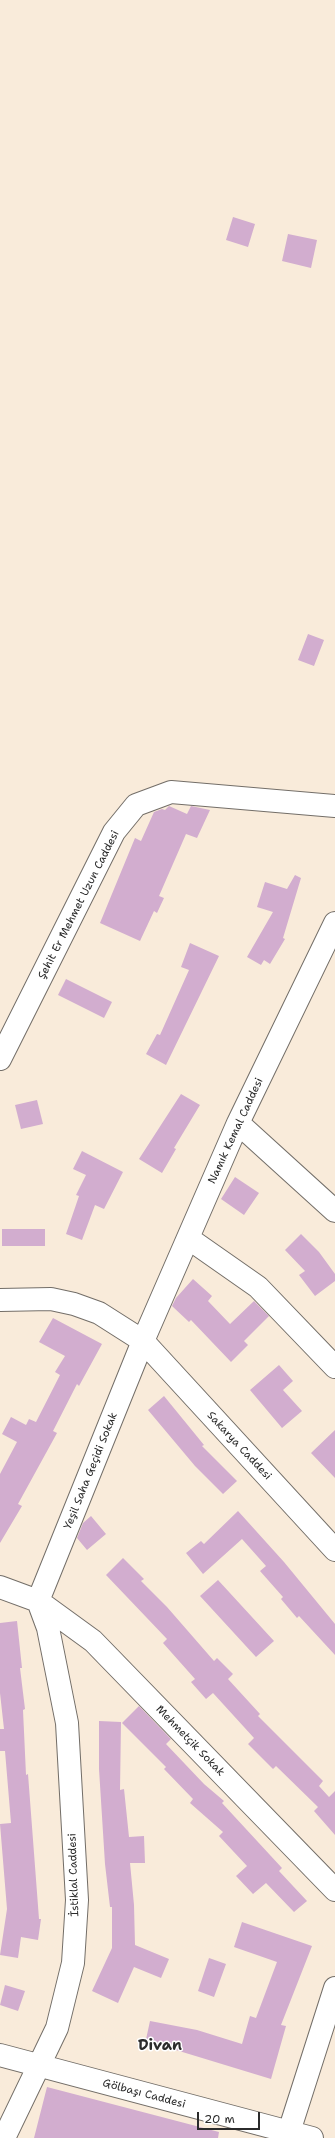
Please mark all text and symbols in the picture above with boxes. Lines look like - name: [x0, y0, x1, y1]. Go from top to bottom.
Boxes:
- street label: Şehit Er Mehmet Uzun Caddesi: [36, 829, 122, 981]
- street label: Namık Kemal Caddesi: [206, 1076, 266, 1186]
- street label: Sakarya Caddesi: [204, 1409, 274, 1483]
- street label: Yeşil Saha Geçidi Sokak: [61, 1411, 121, 1531]
- street label: Mehmetçik Sokak: [153, 1703, 227, 1779]
- street label: İstiklal Caddesi: [66, 1833, 82, 1917]
- district label: Divan: [138, 2037, 182, 2055]
- street label: Gölbaşı Caddesi: [101, 2077, 187, 2111]
- scale bar: [199, 2104, 262, 2130]
- text: 20 m: [204, 2111, 235, 2127]

